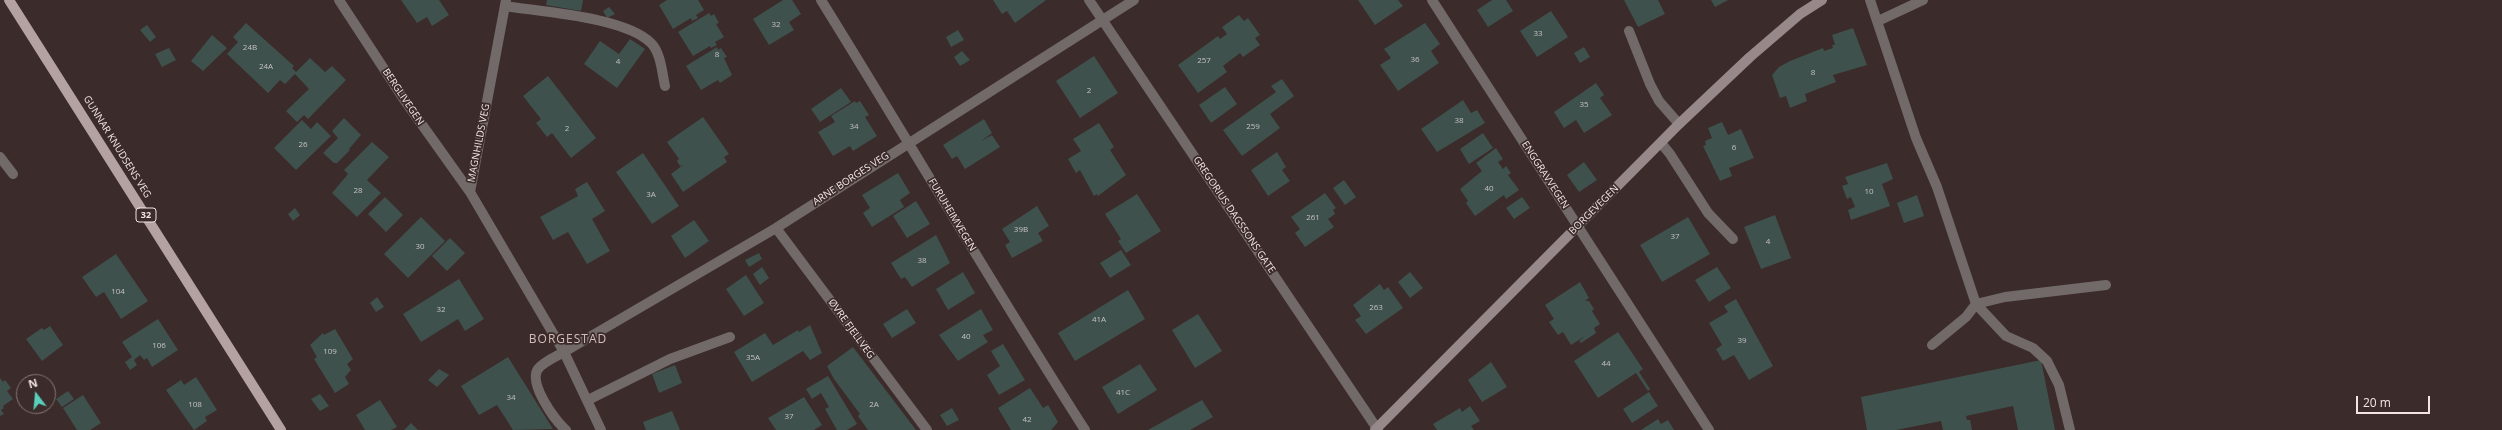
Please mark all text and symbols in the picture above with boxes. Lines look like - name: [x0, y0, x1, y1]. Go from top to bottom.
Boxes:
- house number: 32: [771, 20, 781, 30]
- house number: 33: [1533, 29, 1543, 39]
- house number: 24B: [243, 43, 257, 53]
- house number: 8: [715, 50, 719, 60]
- house number: 36: [1410, 55, 1420, 65]
- house number: 257: [1197, 56, 1211, 66]
- house number: 4: [616, 57, 620, 67]
- house number: 24A: [259, 62, 273, 72]
- street label: BERGLIVEGEN: [380, 67, 426, 127]
- house number: 8: [1811, 68, 1815, 78]
- house number: 2: [1087, 86, 1091, 96]
- street label: GUNNAR KNUDSENS VEG: [81, 94, 153, 200]
- house number: 35: [1579, 100, 1589, 110]
- street label: MAGNHILDS VEG: [466, 103, 492, 183]
- house number: 38: [1454, 116, 1464, 126]
- house number: 34: [849, 122, 859, 132]
- house number: 259: [1246, 122, 1260, 132]
- house number: 2: [565, 124, 569, 134]
- street label: ENGGRAVVEGEN: [1519, 139, 1571, 211]
- house number: 26: [298, 140, 308, 150]
- house number: 6: [1732, 143, 1736, 153]
- street label: ARNE BORGES VEG: [811, 150, 891, 208]
- street label: GREGORIUS DAGSSONS GATE: [1190, 154, 1278, 276]
- street label: FURUHEIMVEGEN: [926, 177, 978, 253]
- street label: BORGEVEGEN: [1567, 183, 1621, 237]
- house number: 40: [1484, 184, 1494, 194]
- house number: 28: [353, 186, 363, 196]
- house number: 10: [1864, 187, 1874, 197]
- house number: 3A: [646, 190, 656, 200]
- road number: 32: [136, 208, 156, 222]
- house number: 261: [1306, 213, 1320, 223]
- house number: 39B: [1014, 225, 1028, 235]
- house number: 37: [1670, 232, 1680, 242]
- house number: 4: [1766, 237, 1770, 247]
- house number: 30: [415, 242, 425, 252]
- house number: 38: [917, 256, 927, 266]
- house number: 104: [111, 287, 125, 297]
- street label: ØVRE FJELLVEG: [825, 297, 877, 361]
- house number: 263: [1369, 303, 1383, 313]
- house number: 32: [436, 305, 446, 315]
- house number: 41A: [1092, 315, 1106, 325]
- house number: 40: [961, 332, 971, 342]
- district label: BORGESTAD: [529, 333, 607, 347]
- house number: 39: [1737, 336, 1747, 346]
- house number: 106: [152, 341, 166, 351]
- house number: 109: [323, 347, 337, 357]
- house number: 35A: [746, 353, 760, 363]
- house number: 44: [1601, 359, 1611, 369]
- north arrow: [16, 374, 56, 414]
- text: N: [26, 375, 39, 391]
- house number: 41C: [1116, 388, 1130, 398]
- scale bar: [2358, 388, 2432, 414]
- house number: 34: [506, 393, 516, 403]
- text: 20 m: [2363, 394, 2391, 411]
- house number: 108: [188, 400, 202, 410]
- house number: 2A: [869, 400, 879, 410]
- house number: 37: [784, 412, 794, 422]
- house number: 42: [1022, 415, 1032, 425]

